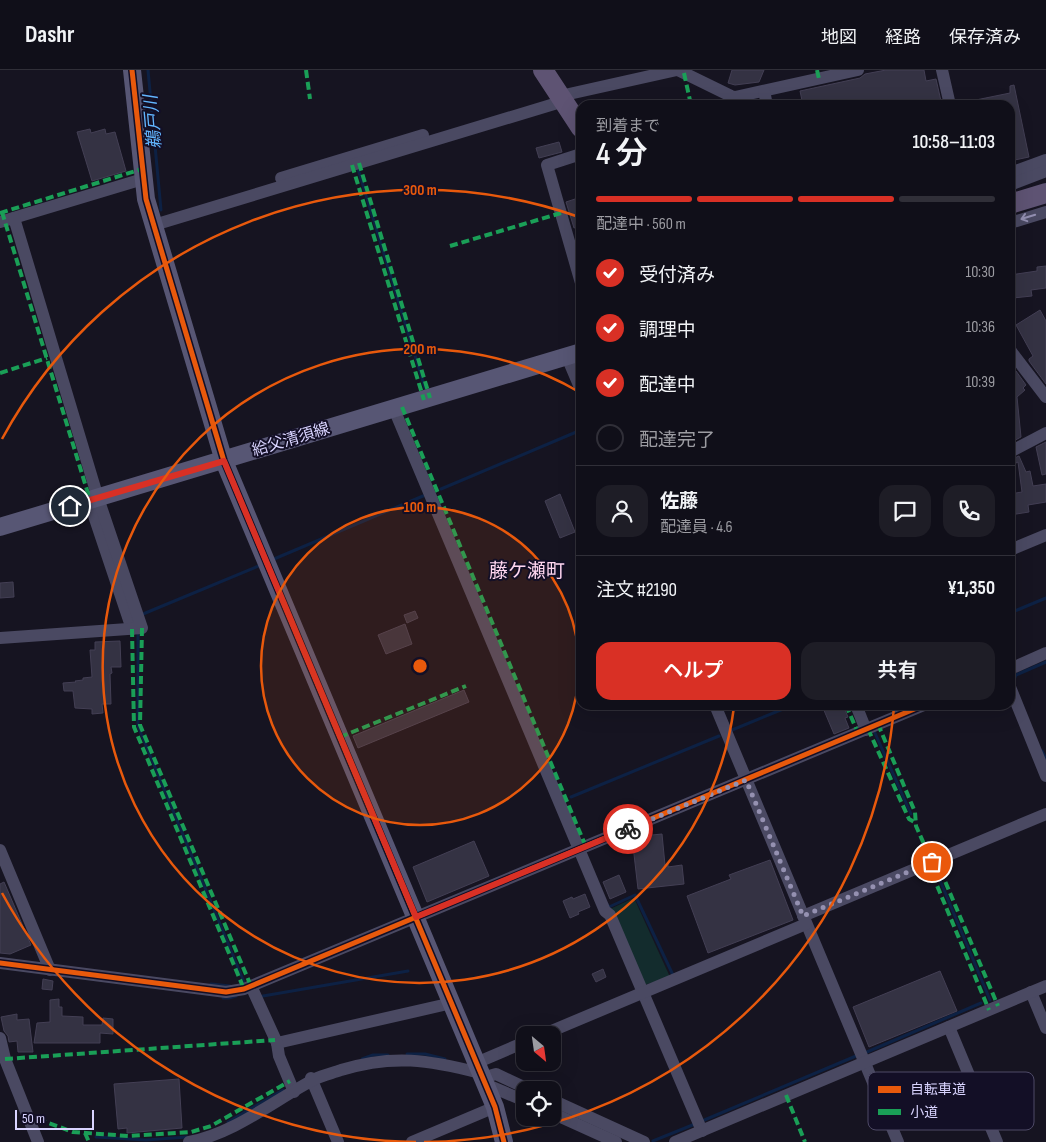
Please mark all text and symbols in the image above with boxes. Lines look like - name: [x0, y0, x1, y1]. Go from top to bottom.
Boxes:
- text: Dashr: [25, 20, 74, 49]
- text: 地図: [821, 27, 857, 48]
- text: 経路: [885, 27, 921, 48]
- text: 保存済み: [949, 27, 1021, 48]
- water label: 鵜戸川: [140, 92, 166, 150]
- text: 到着まで: [596, 117, 660, 136]
- text: 10:58–11:03: [912, 131, 995, 154]
- text: 4 分: [596, 135, 647, 174]
- text: 300 m: [403, 181, 437, 200]
- one-way arrow: [1020, 213, 1036, 223]
- text: 配達中 · 560 m: [596, 215, 686, 234]
- icon: check: [596, 259, 624, 287]
- text: 10:30: [966, 263, 995, 282]
- text: 受付済み: [639, 264, 715, 287]
- icon: check: [596, 314, 624, 342]
- text: 10:36: [966, 318, 995, 337]
- text: 調理中: [639, 319, 696, 342]
- text: 200 m: [403, 340, 437, 359]
- icon: check: [596, 369, 624, 397]
- text: 10:39: [966, 373, 995, 392]
- text: 配達中: [639, 374, 696, 397]
- street label: 給父清須線: [250, 419, 332, 461]
- text: 配達完了: [639, 429, 715, 452]
- pin: [49, 485, 91, 527]
- button: person: [596, 485, 648, 537]
- button: chat: [879, 485, 931, 537]
- button: phone: [943, 485, 995, 537]
- text: 佐藤: [660, 490, 698, 513]
- icon: home: [56, 492, 84, 520]
- text: 100 m: [404, 498, 436, 517]
- text: 配達員 · 4.6: [660, 518, 733, 537]
- district label: 藤ケ瀬町: [489, 560, 565, 583]
- text: ¥1,350: [947, 577, 995, 600]
- text: 注文 #2190: [596, 579, 677, 602]
- button: ヘルプ: [596, 642, 791, 700]
- button: 共有: [801, 642, 995, 700]
- centre of rings: [411, 657, 429, 675]
- courier: [603, 804, 653, 854]
- icon: bike: [614, 815, 642, 843]
- pin: [911, 841, 953, 883]
- icon: bag: [918, 848, 946, 876]
- north arrow: [516, 1026, 561, 1071]
- map controls: [516, 1026, 561, 1126]
- legend: [868, 1072, 1034, 1130]
- button: locate: [516, 1081, 561, 1126]
- text: 自転車道: [910, 1081, 966, 1098]
- text: 小道: [910, 1104, 938, 1121]
- scale bar: [15, 1107, 94, 1130]
- text: 50 m: [22, 1110, 45, 1127]

